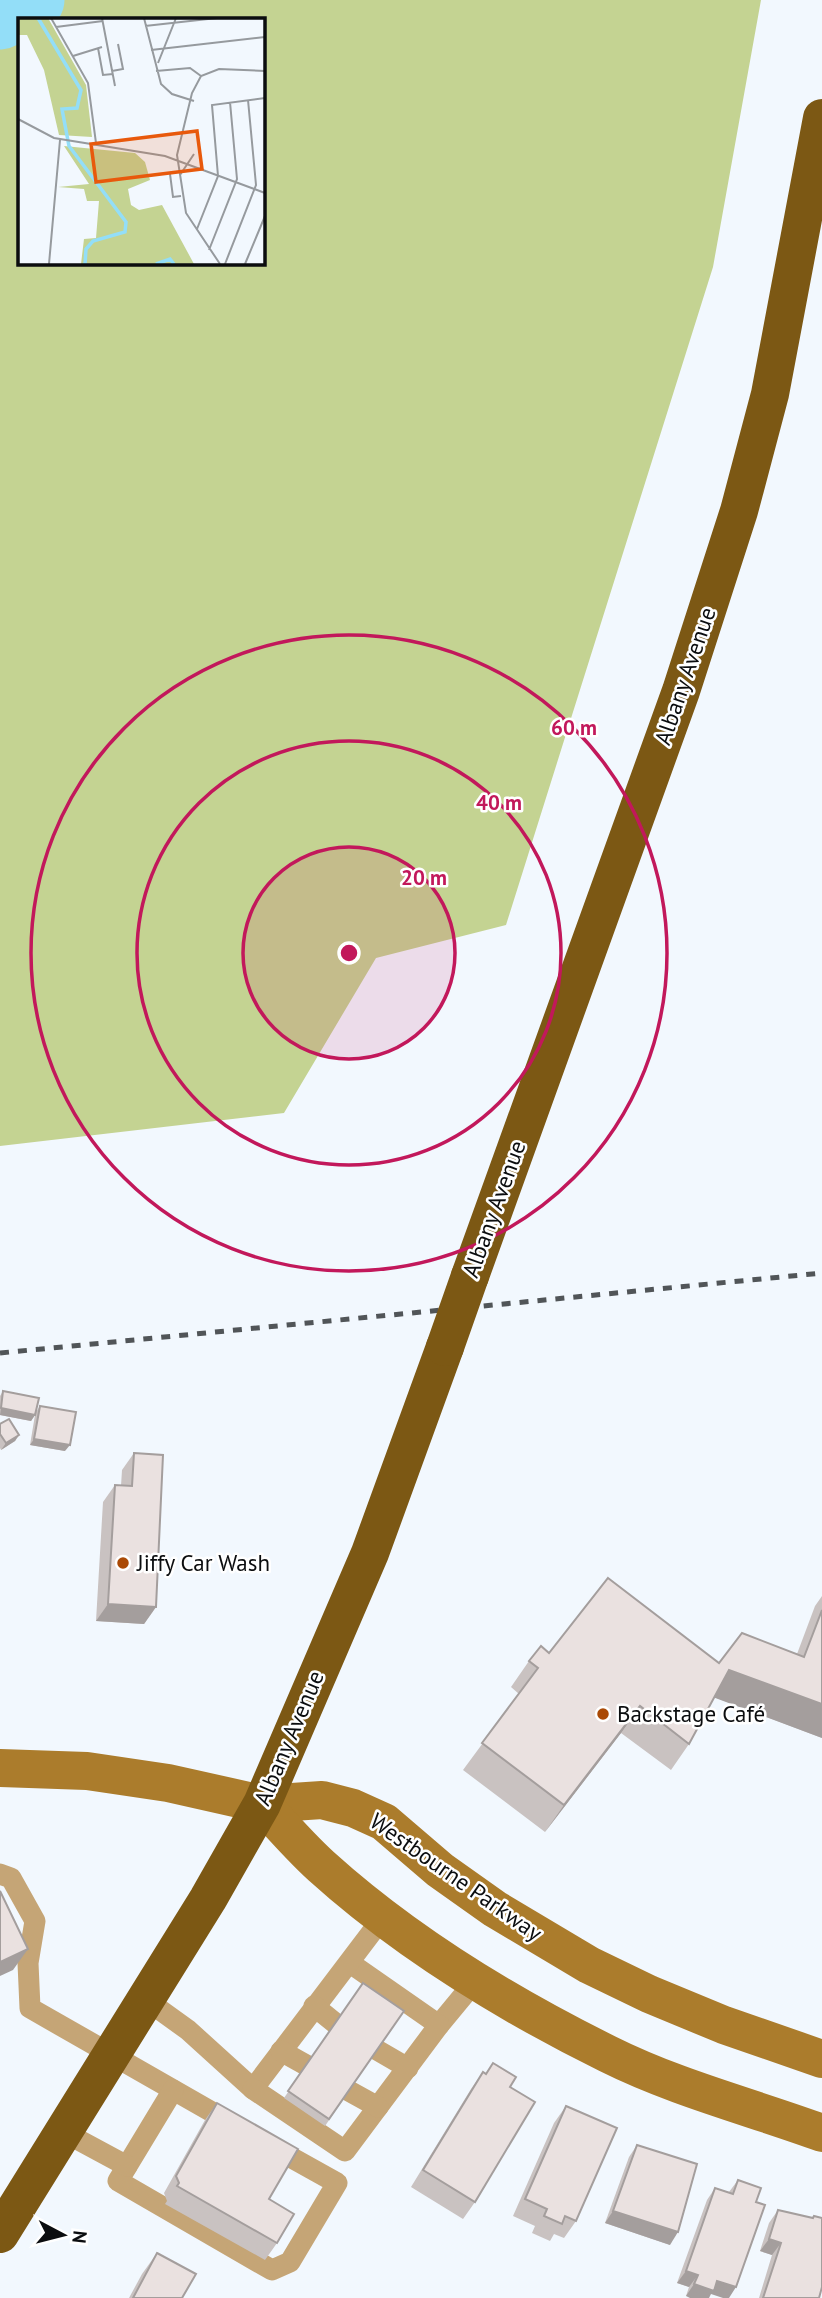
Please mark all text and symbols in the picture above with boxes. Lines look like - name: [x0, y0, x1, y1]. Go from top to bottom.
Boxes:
- inset map: [18, 18, 264, 264]
- street label: Albany Avenue: [647, 603, 722, 749]
- text: 60 m: [551, 714, 597, 741]
- text: 40 m: [476, 789, 522, 816]
- text: 20 m: [401, 864, 447, 891]
- centre of rings: [337, 941, 361, 965]
- street label: Albany Avenue: [455, 1136, 532, 1281]
- place label: Jiffy Car Wash: [136, 1548, 270, 1577]
- marker: Jiffy Car Wash: [115, 1555, 131, 1571]
- street label: Albany Avenue: [247, 1666, 330, 1810]
- place label: Backstage Café: [617, 1699, 765, 1728]
- marker: Backstage Café: [595, 1706, 611, 1722]
- street label: Westbourne Parkway: [364, 1806, 548, 1947]
- north arrow: [28, 2200, 98, 2270]
- text: N: [67, 2229, 93, 2245]

